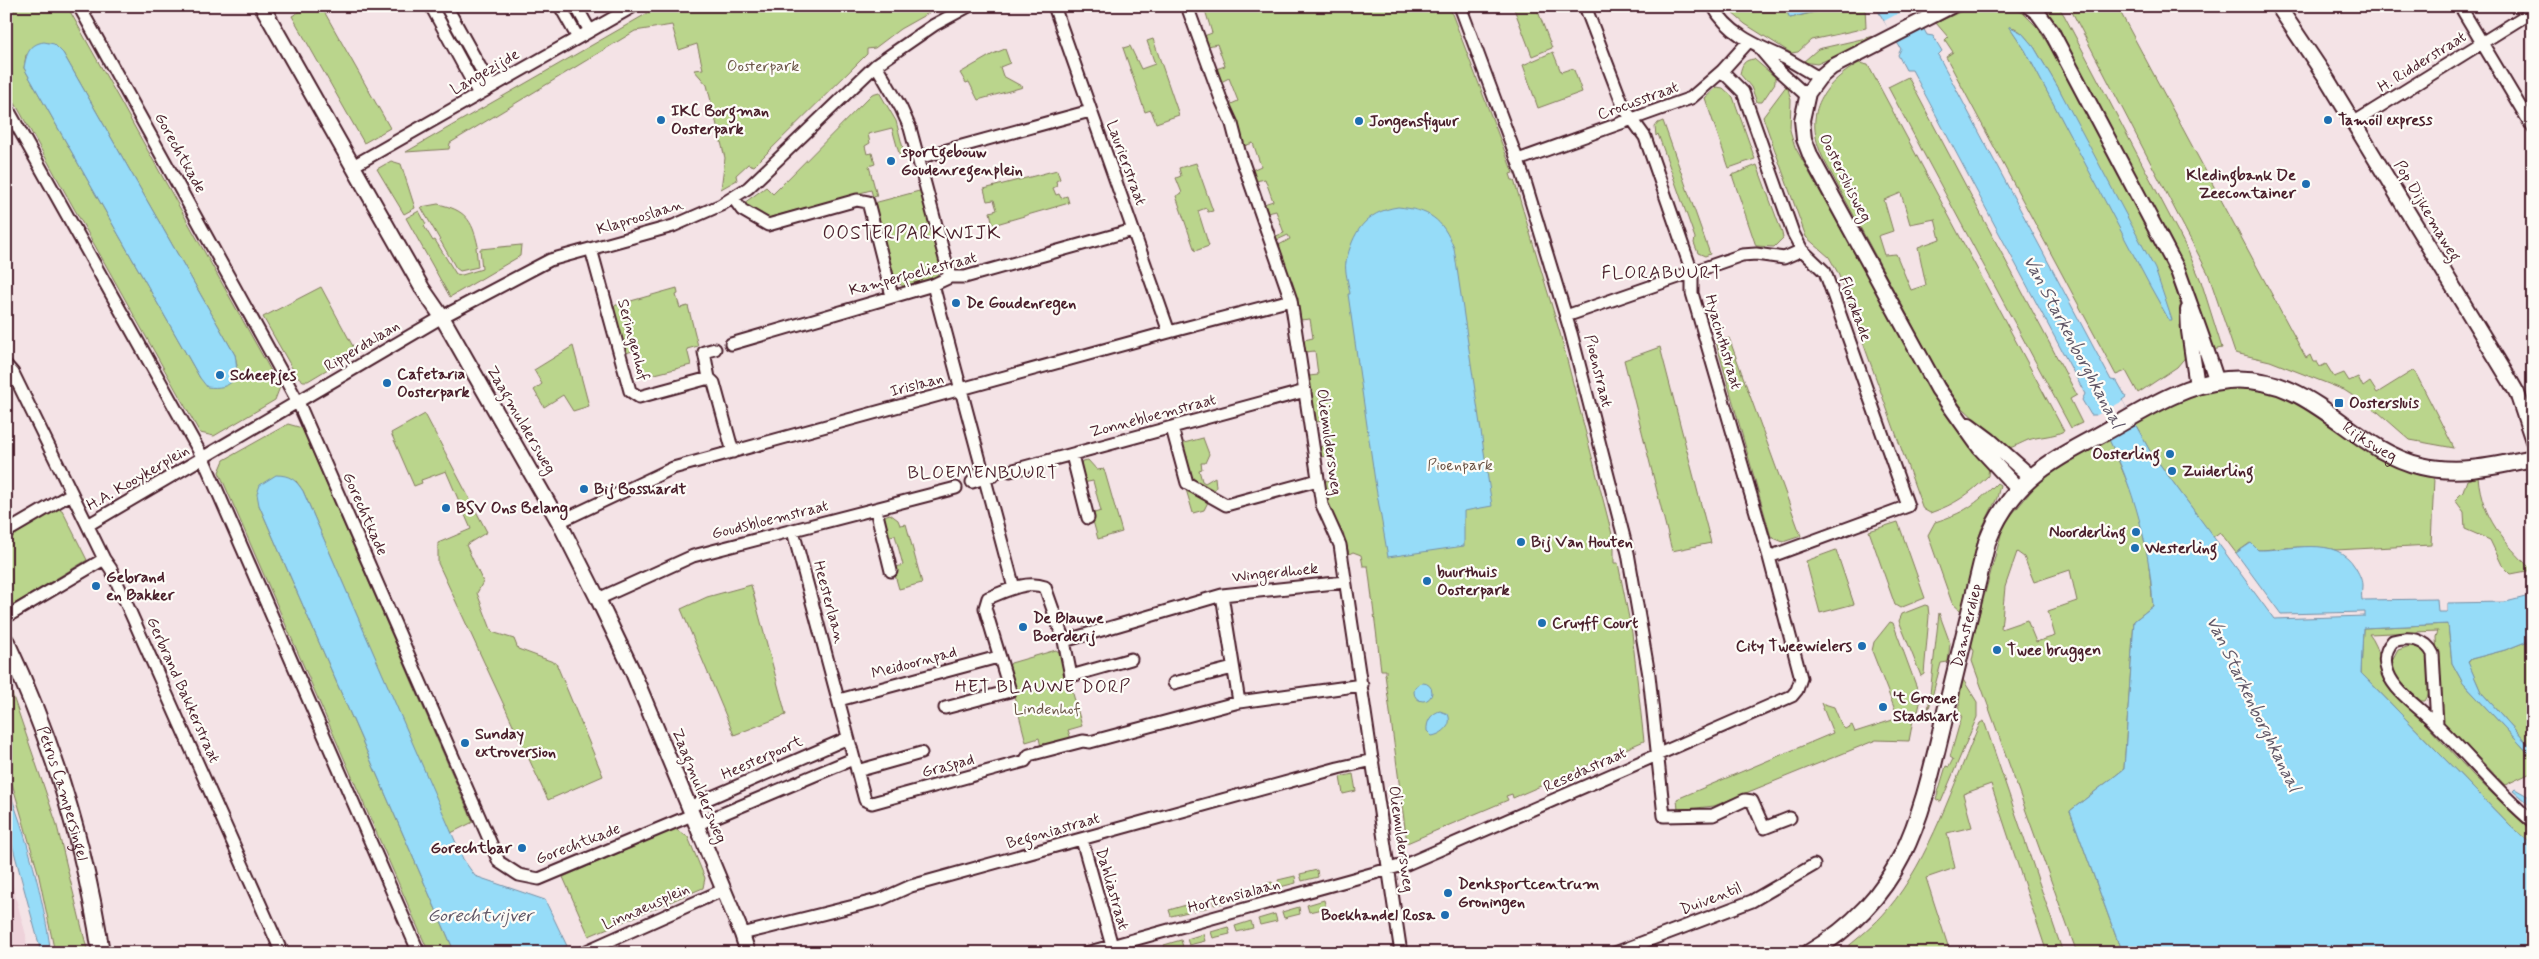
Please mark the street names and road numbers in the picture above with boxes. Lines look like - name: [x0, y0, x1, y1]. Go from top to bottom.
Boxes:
- street label: H. Ridderstraat: [2374, 26, 2470, 98]
- street label: Langezijde: [447, 44, 524, 101]
- street label: Crocusstraat: [1595, 77, 1681, 125]
- street label: Gorechtkade: [149, 109, 211, 197]
- street label: Laurierstraat: [1101, 118, 1151, 208]
- street label: Oostersluisweg: [1813, 130, 1876, 226]
- street label: Pop Dijkemaweg: [2388, 157, 2465, 266]
- street label: Klaprooslaan: [594, 194, 686, 240]
- street label: Kamperfoeliestraat: [847, 247, 980, 303]
- street label: Florakade: [1834, 274, 1876, 344]
- street label: Hyacinthstraat: [1699, 292, 1747, 392]
- street label: Seringenhof: [612, 297, 654, 383]
- street label: Ripperdalaan: [320, 315, 404, 377]
- street label: Pioenstraat: [1579, 333, 1617, 409]
- street label: Zaagmuldersweg: [481, 362, 561, 479]
- street label: Irislaan: [888, 368, 946, 402]
- street label: Oliemuldersweg: [1311, 387, 1347, 497]
- street label: Zonnebloemstraat: [1088, 389, 1218, 443]
- street label: Rijksweg: [2338, 417, 2400, 468]
- street label: H.A. Kooykerplein: [83, 440, 193, 516]
- street label: Gorechtkade: [337, 469, 393, 559]
- street label: Goudsbloemstraat: [709, 495, 831, 545]
- street label: Heesterlaan: [808, 558, 850, 646]
- street label: Wingerdhoek: [1231, 558, 1319, 589]
- street label: Damsterdiep: [1946, 581, 1987, 670]
- street label: Gerbrand Bakkerstraat: [141, 614, 225, 766]
- street label: Meidoornpad: [869, 642, 959, 684]
- street label: Petrus Campersingel: [32, 723, 93, 863]
- street label: Zaagmuldersweg: [665, 725, 732, 847]
- street label: Heesterpoort: [718, 730, 807, 785]
- street label: Resedastraat: [1540, 742, 1630, 798]
- street label: Graspad: [919, 749, 977, 783]
- street label: Oliemuldersweg: [1383, 784, 1419, 894]
- street label: Begoniastraat: [1004, 808, 1102, 855]
- street label: Gorechtkade: [533, 818, 623, 870]
- street label: Dahliastraat: [1090, 846, 1134, 932]
- street label: Hortensialaan: [1185, 874, 1283, 918]
- street label: Linnaeusplein: [599, 878, 693, 936]
- street label: Duiventil: [1677, 878, 1745, 920]

